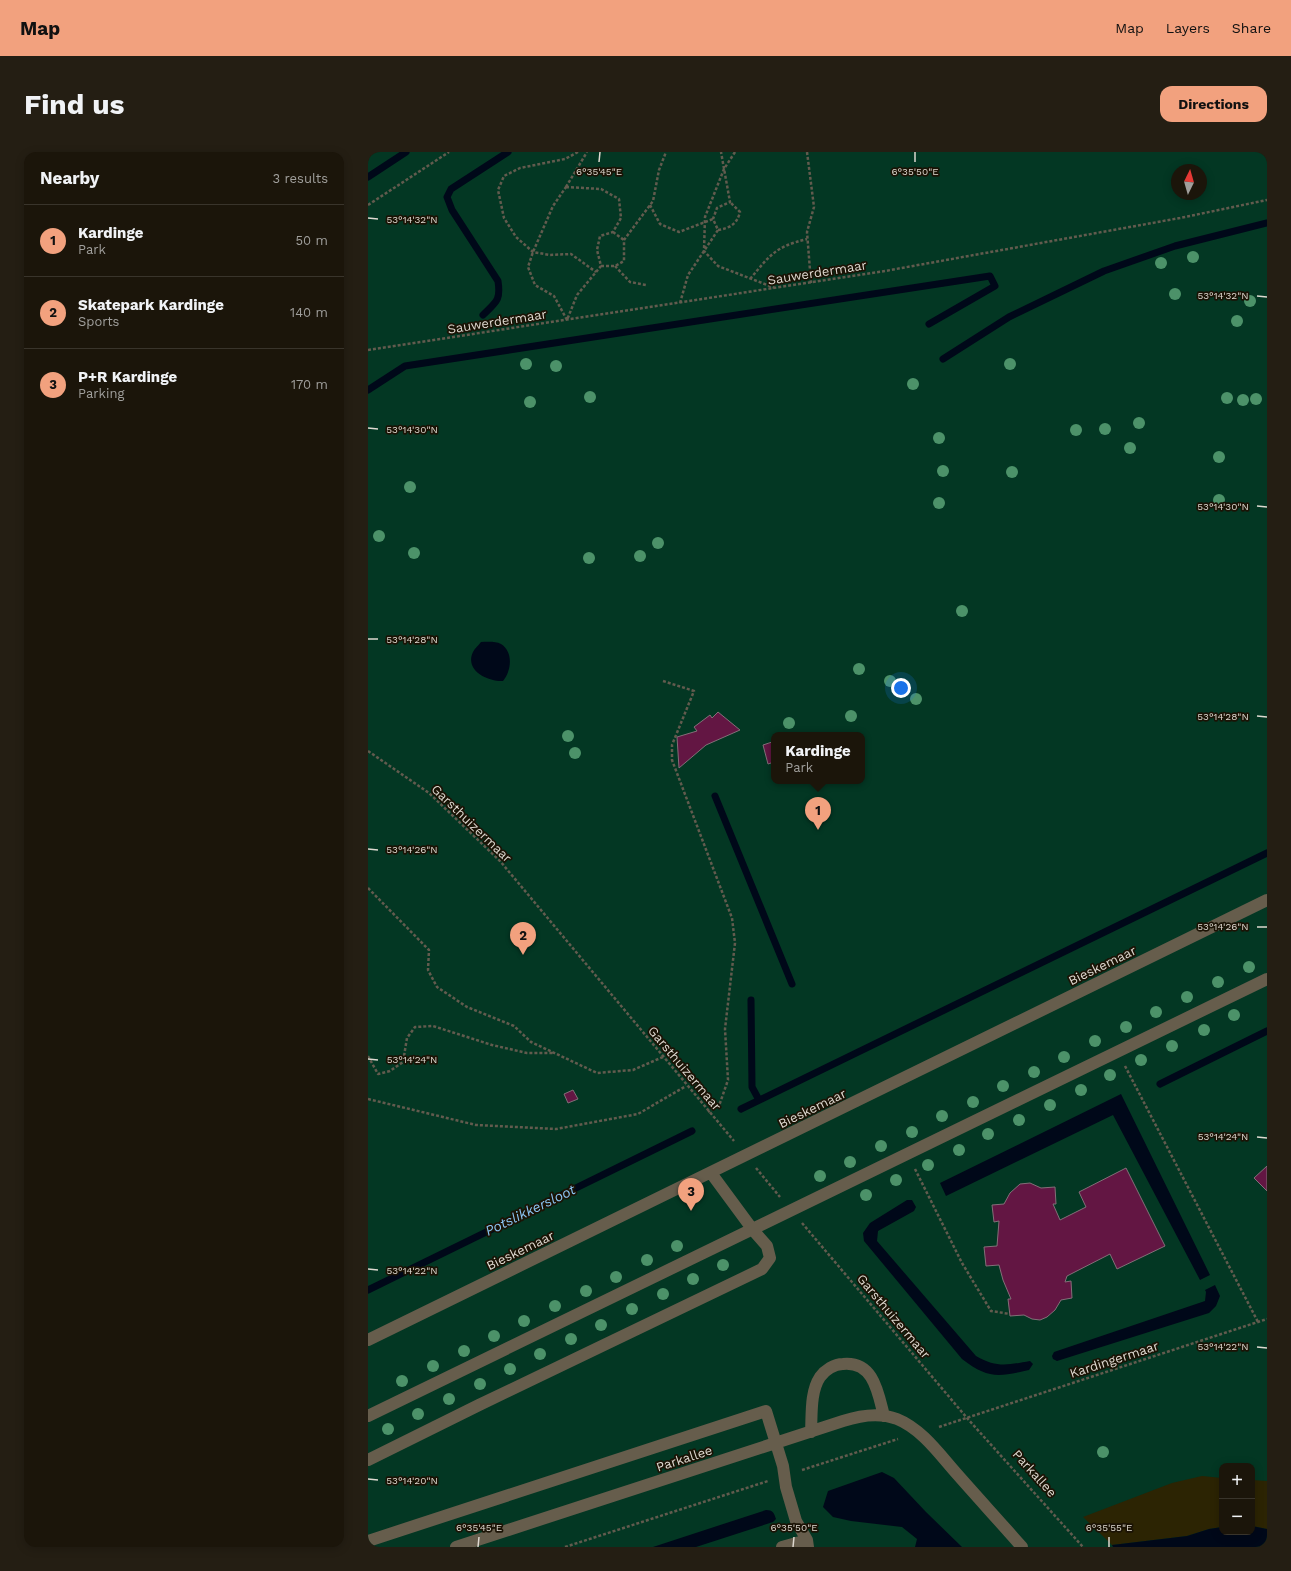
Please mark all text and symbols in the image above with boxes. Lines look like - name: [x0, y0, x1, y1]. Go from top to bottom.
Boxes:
- text: Map: [20, 17, 60, 40]
- text: Map: [1115, 20, 1144, 36]
- text: Layers: [1166, 20, 1210, 36]
- text: Share: [1232, 20, 1271, 36]
- button: Directions: [1160, 86, 1267, 122]
- text: Find us: [24, 88, 124, 121]
- north arrow: [1171, 164, 1207, 200]
- text: 6°35'45"E: [576, 166, 622, 177]
- text: 6°35'50"E: [891, 166, 939, 177]
- text: Nearby: [40, 168, 99, 188]
- text: 3 results: [273, 171, 328, 186]
- text: 53°14'32"N: [386, 214, 438, 225]
- text: Kardinge: [78, 224, 144, 242]
- text: 1: [50, 233, 56, 248]
- text: 50 m: [296, 233, 328, 248]
- text: Park: [78, 242, 106, 257]
- street label: Sauwerdermaar: [766, 257, 868, 288]
- text: 53°14'32"N: [1197, 290, 1249, 301]
- text: Skatepark Kardinge: [78, 296, 224, 314]
- text: 2: [49, 305, 57, 320]
- text: 140 m: [290, 305, 328, 320]
- street label: Sauwerdermaar: [446, 306, 548, 337]
- text: Sports: [78, 314, 119, 329]
- text: P+R Kardinge: [78, 368, 177, 386]
- text: 3: [49, 377, 57, 392]
- text: 170 m: [291, 377, 328, 392]
- text: Parking: [78, 386, 124, 401]
- text: 53°14'30"N: [386, 424, 438, 435]
- text: 53°14'30"N: [1197, 501, 1249, 512]
- text: 53°14'28"N: [386, 634, 438, 645]
- your location: [891, 678, 911, 698]
- text: 53°14'28"N: [1197, 711, 1249, 722]
- popup: [771, 732, 865, 784]
- text: Kardinge: [785, 742, 851, 760]
- text: Park: [785, 760, 813, 775]
- street label: Garsthuizermaar: [428, 781, 515, 865]
- pin: 1: [805, 797, 831, 830]
- text: 53°14'26"N: [386, 844, 438, 855]
- text: 53°14'26"N: [1197, 921, 1249, 932]
- pin: 2: [510, 922, 536, 955]
- street label: Bieskemaar: [1066, 943, 1138, 988]
- street label: Garsthuizermaar: [645, 1023, 724, 1114]
- text: 53°14'24"N: [387, 1054, 437, 1065]
- street label: Bieskemaar: [776, 1086, 848, 1131]
- text: 53°14'24"N: [1198, 1131, 1248, 1142]
- pin: 3: [678, 1178, 704, 1211]
- water label: Potslikkersloot: [482, 1181, 578, 1239]
- street label: Bieskemaar: [484, 1228, 556, 1273]
- text: 53°14'22"N: [386, 1265, 438, 1276]
- street label: Garsthuizermaar: [854, 1271, 933, 1362]
- street label: Kardingermaar: [1068, 1338, 1161, 1381]
- text: 53°14'22"N: [1197, 1341, 1249, 1352]
- street label: Parkallee: [654, 1442, 714, 1475]
- street label: Parkallee: [1010, 1447, 1060, 1500]
- map controls: [1219, 1463, 1255, 1535]
- button: +: [1219, 1463, 1255, 1499]
- text: 53°14'20"N: [386, 1475, 438, 1486]
- button: −: [1219, 1499, 1255, 1535]
- text: 6°35'45"E: [456, 1522, 502, 1533]
- text: 6°35'50"E: [770, 1522, 818, 1533]
- text: 6°35'55"E: [1086, 1522, 1132, 1533]

